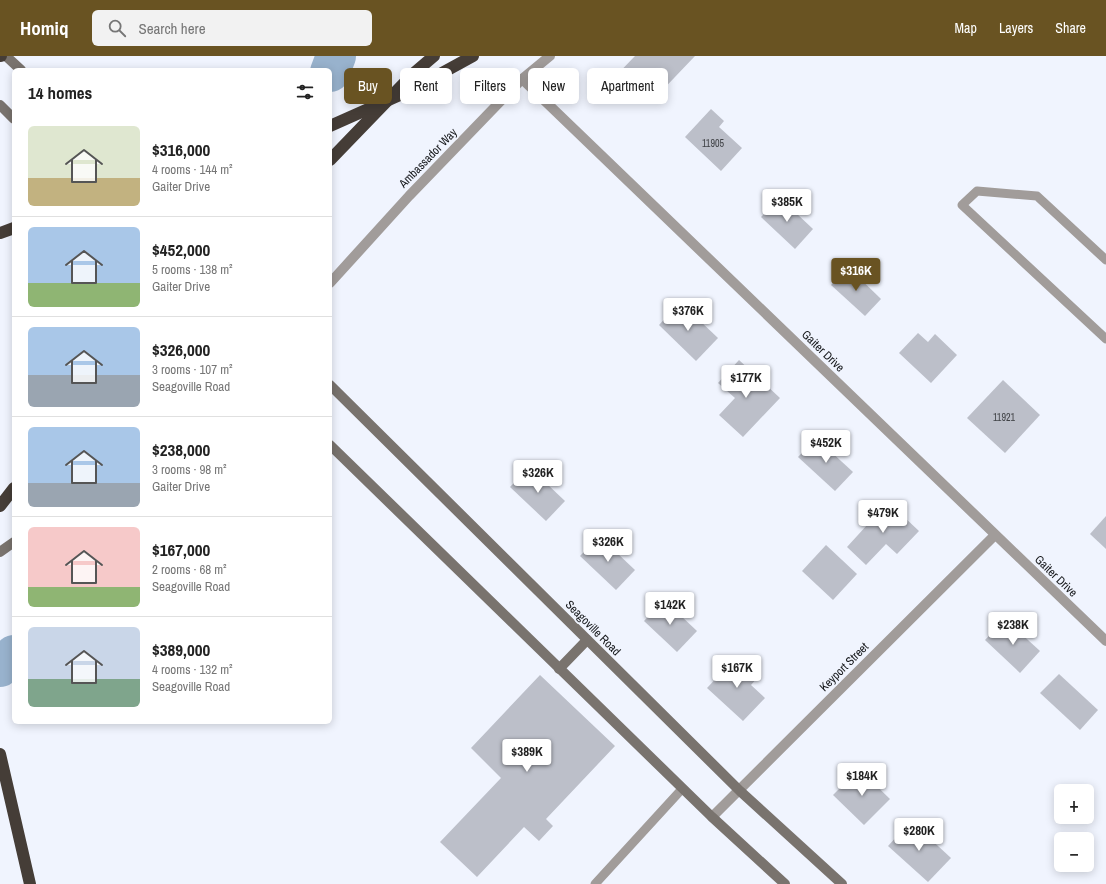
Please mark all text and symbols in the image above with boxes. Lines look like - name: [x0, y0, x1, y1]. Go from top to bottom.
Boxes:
- search box: [92, 10, 372, 46]
- text: Homiq: [20, 15, 68, 41]
- icon: search: [106, 17, 128, 39]
- text: Search here: [138, 18, 206, 39]
- text: Map: [955, 19, 977, 37]
- text: Layers: [999, 19, 1033, 37]
- text: Share: [1055, 19, 1086, 37]
- chip: Buy: [344, 68, 392, 104]
- chip: Rent: [400, 68, 452, 104]
- chip: Filters: [460, 68, 520, 104]
- chip: New: [528, 68, 579, 104]
- chip: Apartment: [587, 68, 668, 104]
- text: 14 homes: [28, 81, 92, 104]
- icon: filters: [294, 81, 316, 103]
- street label: Ambassador Way: [395, 125, 461, 192]
- house number: 11905: [702, 137, 725, 150]
- text: $316,000: [152, 138, 210, 161]
- icon: home: [60, 142, 108, 190]
- text: 4 rooms · 144 m²: [152, 161, 233, 178]
- text: Gaiter Drive: [152, 178, 210, 195]
- pin: $385K: [759, 189, 815, 223]
- text: $385K: [771, 193, 803, 210]
- text: $452,000: [152, 238, 210, 261]
- icon: home: [60, 243, 108, 291]
- pin: $316K: [828, 258, 884, 292]
- text: 5 rooms · 138 m²: [152, 261, 233, 278]
- text: $316K: [840, 262, 872, 279]
- text: Gaiter Drive: [152, 278, 210, 295]
- pin: $376K: [660, 298, 716, 332]
- text: $376K: [672, 302, 704, 319]
- street label: Gaiter Drive: [798, 327, 848, 375]
- text: $326,000: [152, 338, 210, 361]
- icon: home: [60, 343, 108, 391]
- text: 3 rooms · 107 m²: [152, 361, 233, 378]
- pin: $177K: [718, 365, 774, 399]
- text: $177K: [730, 369, 762, 386]
- text: Seagoville Road: [152, 378, 230, 395]
- house number: 11921: [993, 411, 1016, 424]
- pin: $452K: [798, 430, 854, 464]
- text: $452K: [810, 434, 842, 451]
- text: $238,000: [152, 438, 210, 461]
- icon: home: [60, 443, 108, 491]
- pin: $326K: [510, 460, 566, 494]
- text: 3 rooms · 98 m²: [152, 461, 227, 478]
- text: $326K: [522, 464, 554, 481]
- text: Gaiter Drive: [152, 478, 210, 495]
- pin: $479K: [855, 500, 911, 534]
- text: $479K: [867, 504, 899, 521]
- pin: $326K: [580, 529, 636, 563]
- text: $326K: [592, 533, 624, 550]
- text: $167,000: [152, 538, 210, 561]
- icon: home: [60, 543, 108, 591]
- street label: Gaiter Drive: [1031, 552, 1081, 600]
- text: 2 rooms · 68 m²: [152, 561, 227, 578]
- text: Seagoville Road: [152, 578, 230, 595]
- pin: $142K: [642, 592, 698, 626]
- text: $142K: [654, 596, 686, 613]
- street label: Seagoville Road: [562, 597, 624, 659]
- pin: $238K: [985, 612, 1041, 646]
- text: $238K: [997, 616, 1029, 633]
- text: $389,000: [152, 638, 210, 661]
- street label: Keyport Street: [816, 639, 872, 695]
- icon: home: [60, 643, 108, 691]
- pin: $167K: [709, 655, 765, 689]
- text: $167K: [721, 659, 753, 676]
- text: 4 rooms · 132 m²: [152, 661, 233, 678]
- text: Seagoville Road: [152, 678, 230, 695]
- pin: $389K: [499, 739, 555, 773]
- text: $389K: [511, 743, 543, 760]
- pin: $184K: [834, 763, 890, 797]
- text: $184K: [846, 767, 878, 784]
- map controls: [1054, 784, 1094, 872]
- button: +: [1054, 784, 1094, 824]
- pin: $280K: [891, 818, 947, 852]
- text: $280K: [903, 822, 935, 839]
- button: −: [1054, 832, 1094, 872]

